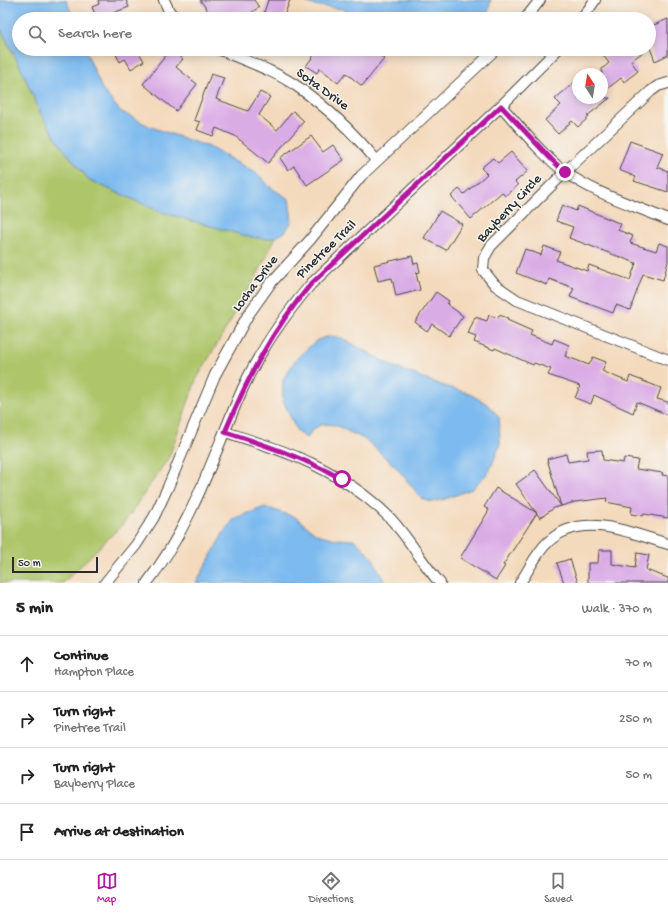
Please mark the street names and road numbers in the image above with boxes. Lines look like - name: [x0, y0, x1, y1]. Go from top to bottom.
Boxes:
- street label: Sota Drive: [292, 65, 352, 115]
- street label: Bayberry Circle: [473, 171, 546, 247]
- street label: Pinetree Trail: [293, 217, 361, 284]
- street label: Locha Drive: [229, 252, 283, 316]

